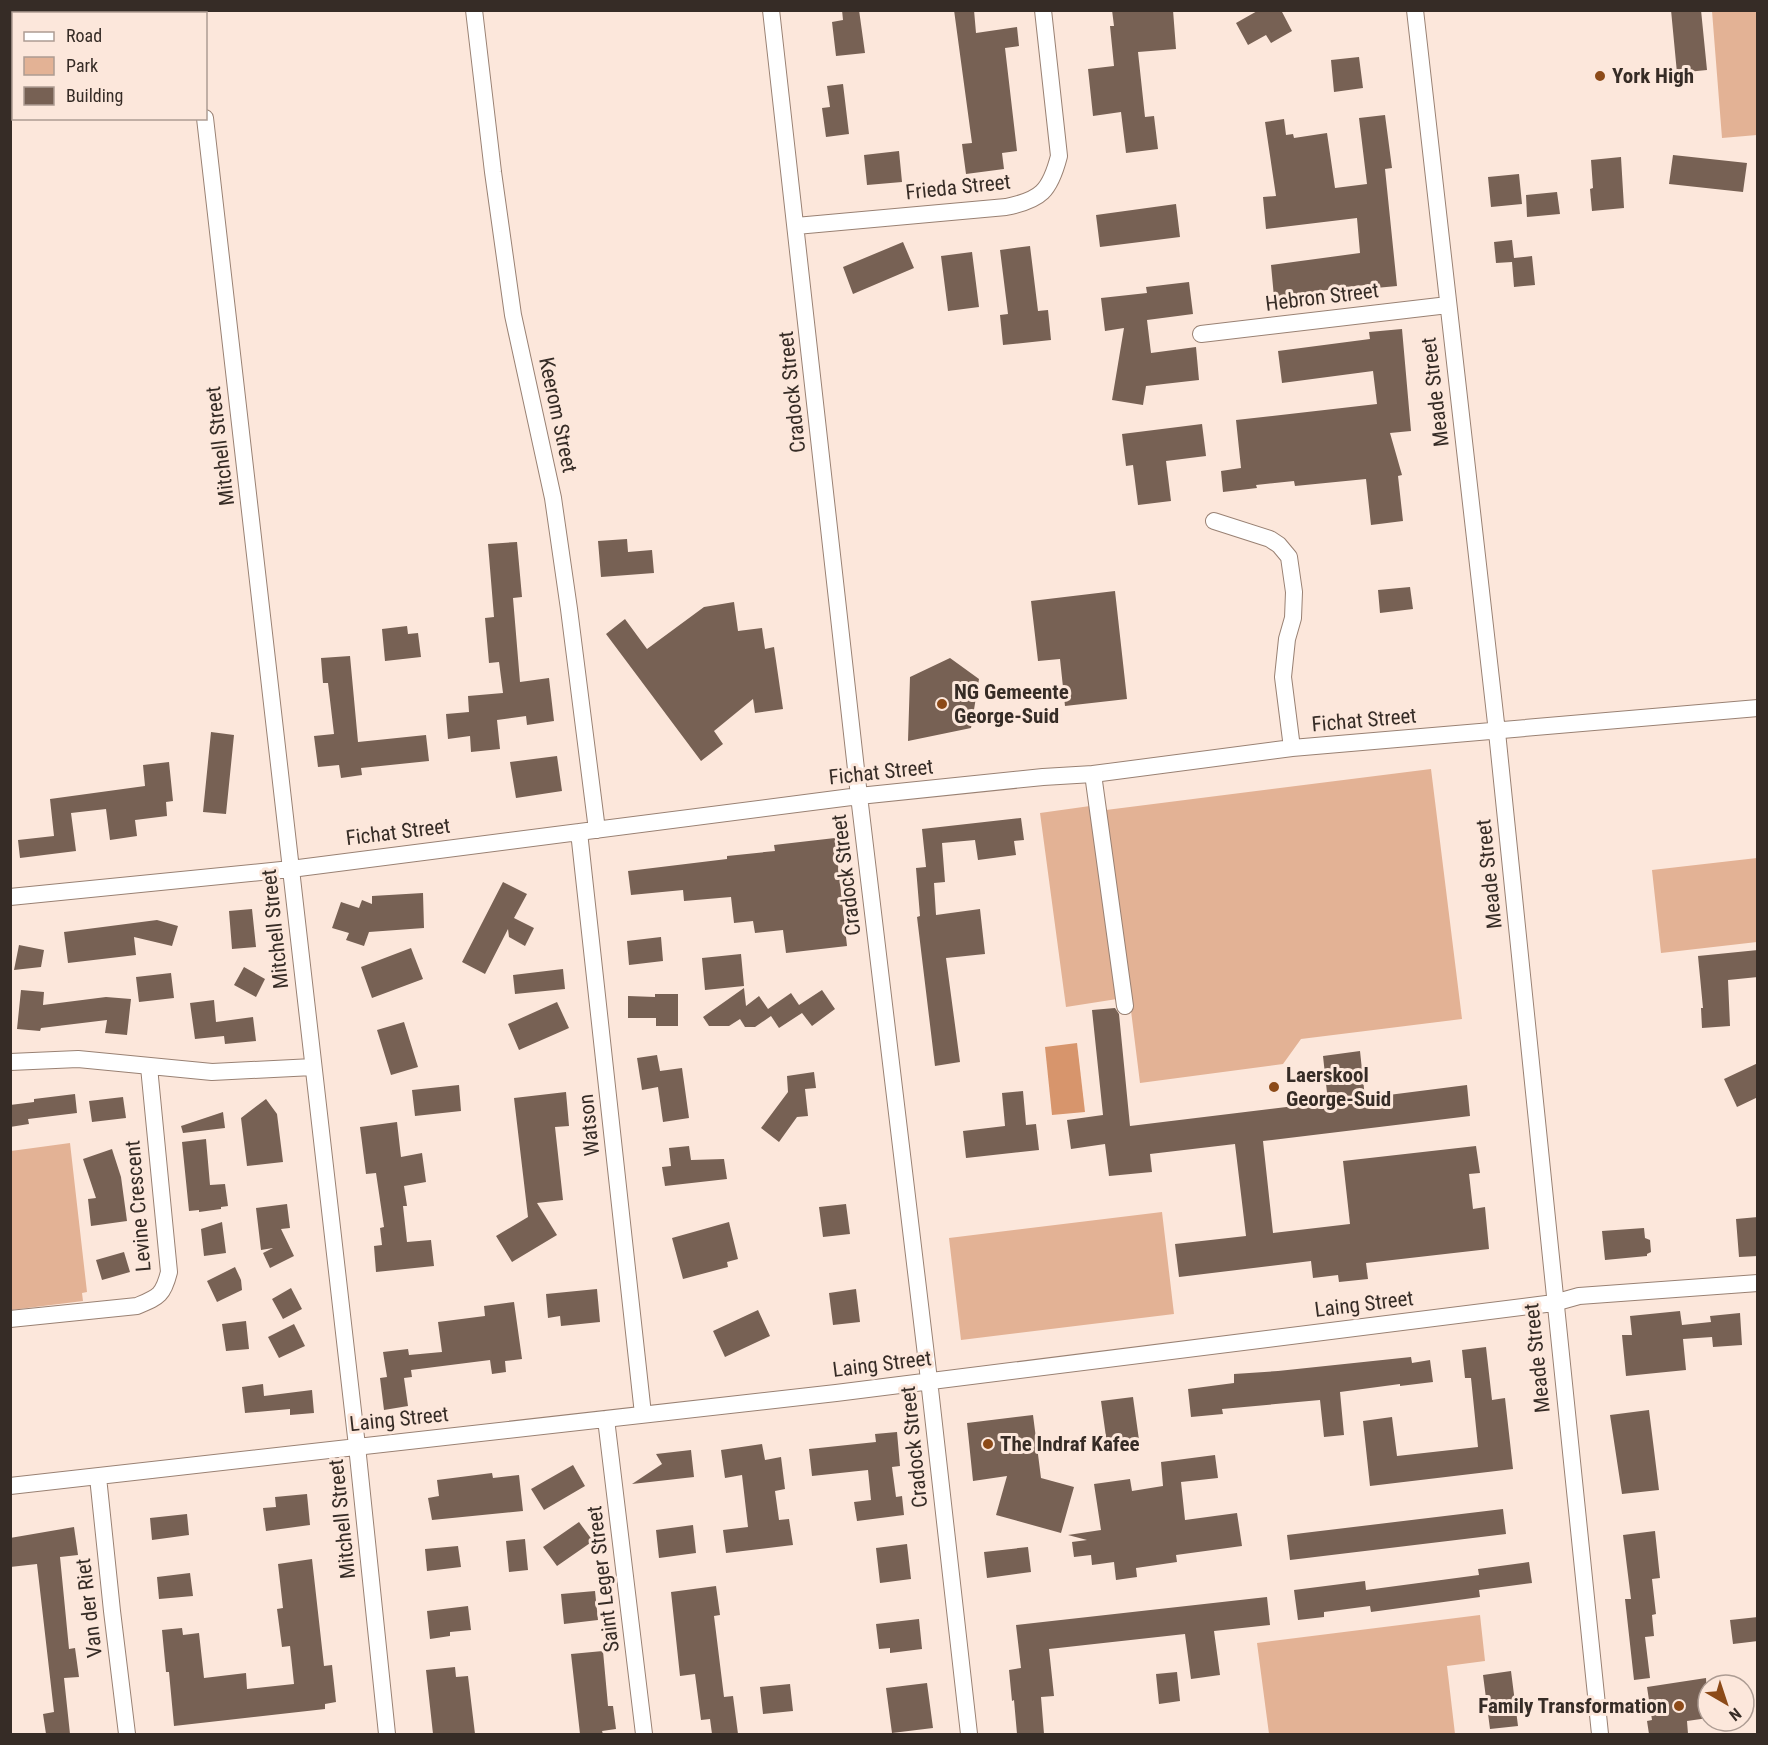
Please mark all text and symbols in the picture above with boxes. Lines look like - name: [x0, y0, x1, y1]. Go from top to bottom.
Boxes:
- legend: [12, 12, 207, 120]
- text: Road: [66, 25, 102, 46]
- text: Park: [66, 55, 98, 76]
- place label: York High: [1612, 64, 1694, 88]
- marker: York High: [1593, 69, 1607, 83]
- text: Building: [66, 85, 123, 106]
- street label: Frieda Street: [904, 170, 1012, 204]
- street label: Hebron Street: [1264, 278, 1380, 316]
- street label: Cradock Street: [774, 330, 810, 454]
- street label: Meade Street: [1416, 336, 1454, 448]
- street label: Keerom Street: [534, 355, 582, 475]
- street label: Mitchell Street: [201, 385, 239, 507]
- place label: NG Gemeente George-Suid: [954, 680, 1069, 728]
- marker: NG Gemeente George-Suid: [935, 697, 949, 711]
- street label: Fichat Street: [1311, 703, 1417, 737]
- street label: Fichat Street: [828, 755, 934, 789]
- street label: Cradock Street: [827, 813, 865, 937]
- street label: Fichat Street: [344, 814, 452, 850]
- street label: Meade Street: [1471, 818, 1507, 930]
- street label: Mitchell Street: [257, 868, 293, 990]
- place label: Laerskool George-Suid: [1286, 1063, 1391, 1111]
- marker: Laerskool George-Suid: [1267, 1080, 1281, 1094]
- street label: Watson: [574, 1093, 604, 1157]
- street label: Levine Crescent: [120, 1139, 156, 1273]
- street label: Laing Street: [1313, 1286, 1415, 1322]
- street label: Meade Street: [1519, 1302, 1555, 1414]
- street label: Laing Street: [831, 1346, 933, 1382]
- street label: Cradock Street: [896, 1385, 932, 1509]
- street label: Laing Street: [348, 1402, 450, 1436]
- place label: The Indraf Kafee: [1000, 1432, 1140, 1456]
- marker: The Indraf Kafee: [981, 1437, 995, 1451]
- street label: Mitchell Street: [324, 1458, 360, 1580]
- street label: Saint Leger Street: [582, 1504, 624, 1654]
- street label: Van der Riet: [71, 1557, 107, 1659]
- north arrow: [1696, 1673, 1756, 1733]
- place label: Family Transformation: [1478, 1694, 1667, 1718]
- marker: Family Transformation: [1672, 1699, 1686, 1713]
- text: N: [1725, 1704, 1745, 1725]

